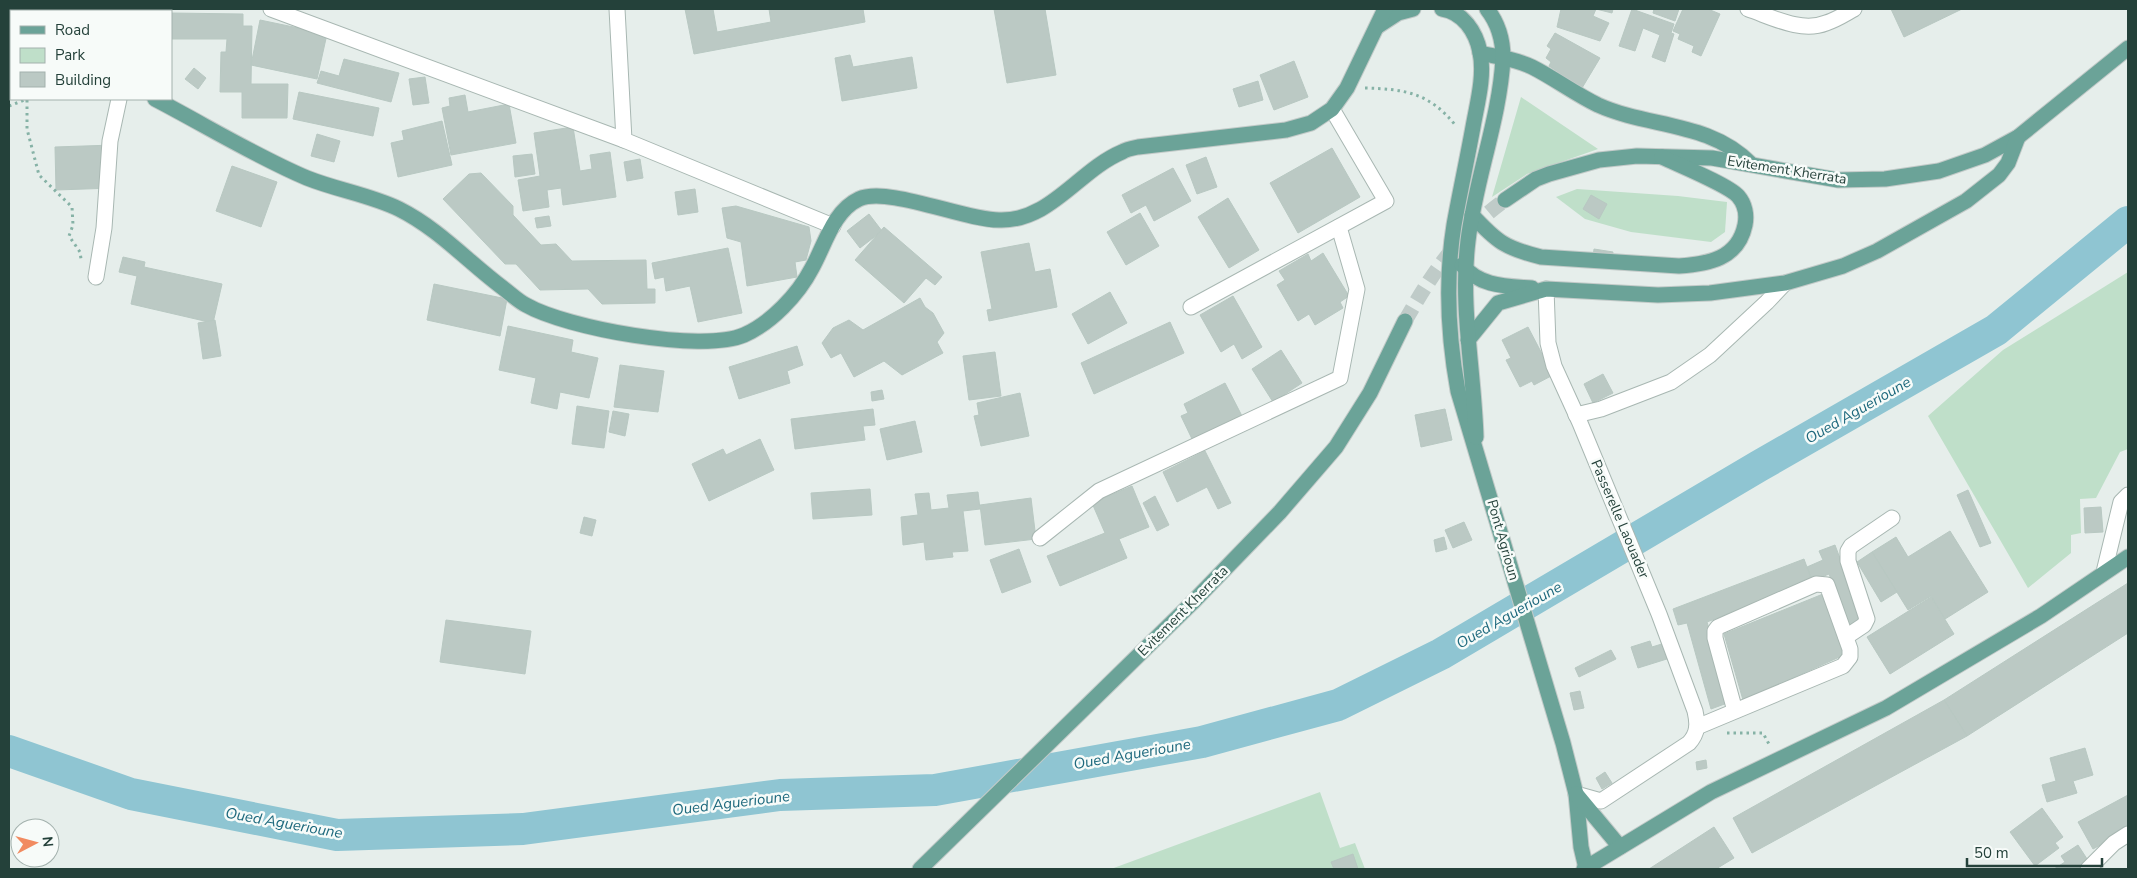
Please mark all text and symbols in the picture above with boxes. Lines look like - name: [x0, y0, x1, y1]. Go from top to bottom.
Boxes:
- legend: [10, 10, 172, 100]
- text: Road: [55, 20, 90, 40]
- text: Park: [55, 45, 85, 65]
- text: Building: [55, 70, 111, 90]
- street label: Evitement Kherrata: [1726, 151, 1848, 189]
- water label: Oued Aguerioune: [1802, 372, 1914, 448]
- street label: Passerelle Laouader: [1586, 457, 1654, 581]
- street label: Pont Agrioun: [1482, 497, 1524, 583]
- street label: Evitement Kherrata: [1134, 562, 1232, 660]
- water label: Oued Aguerioune: [1453, 577, 1565, 653]
- water label: Oued Aguerioune: [1072, 734, 1192, 774]
- water label: Oued Aguerioune: [671, 786, 791, 820]
- water label: Oued Aguerioune: [224, 803, 344, 843]
- north arrow: [10, 818, 60, 868]
- text: N: [37, 835, 57, 848]
- scale bar: [1967, 836, 2102, 868]
- text: 50 m: [1974, 843, 2009, 863]

